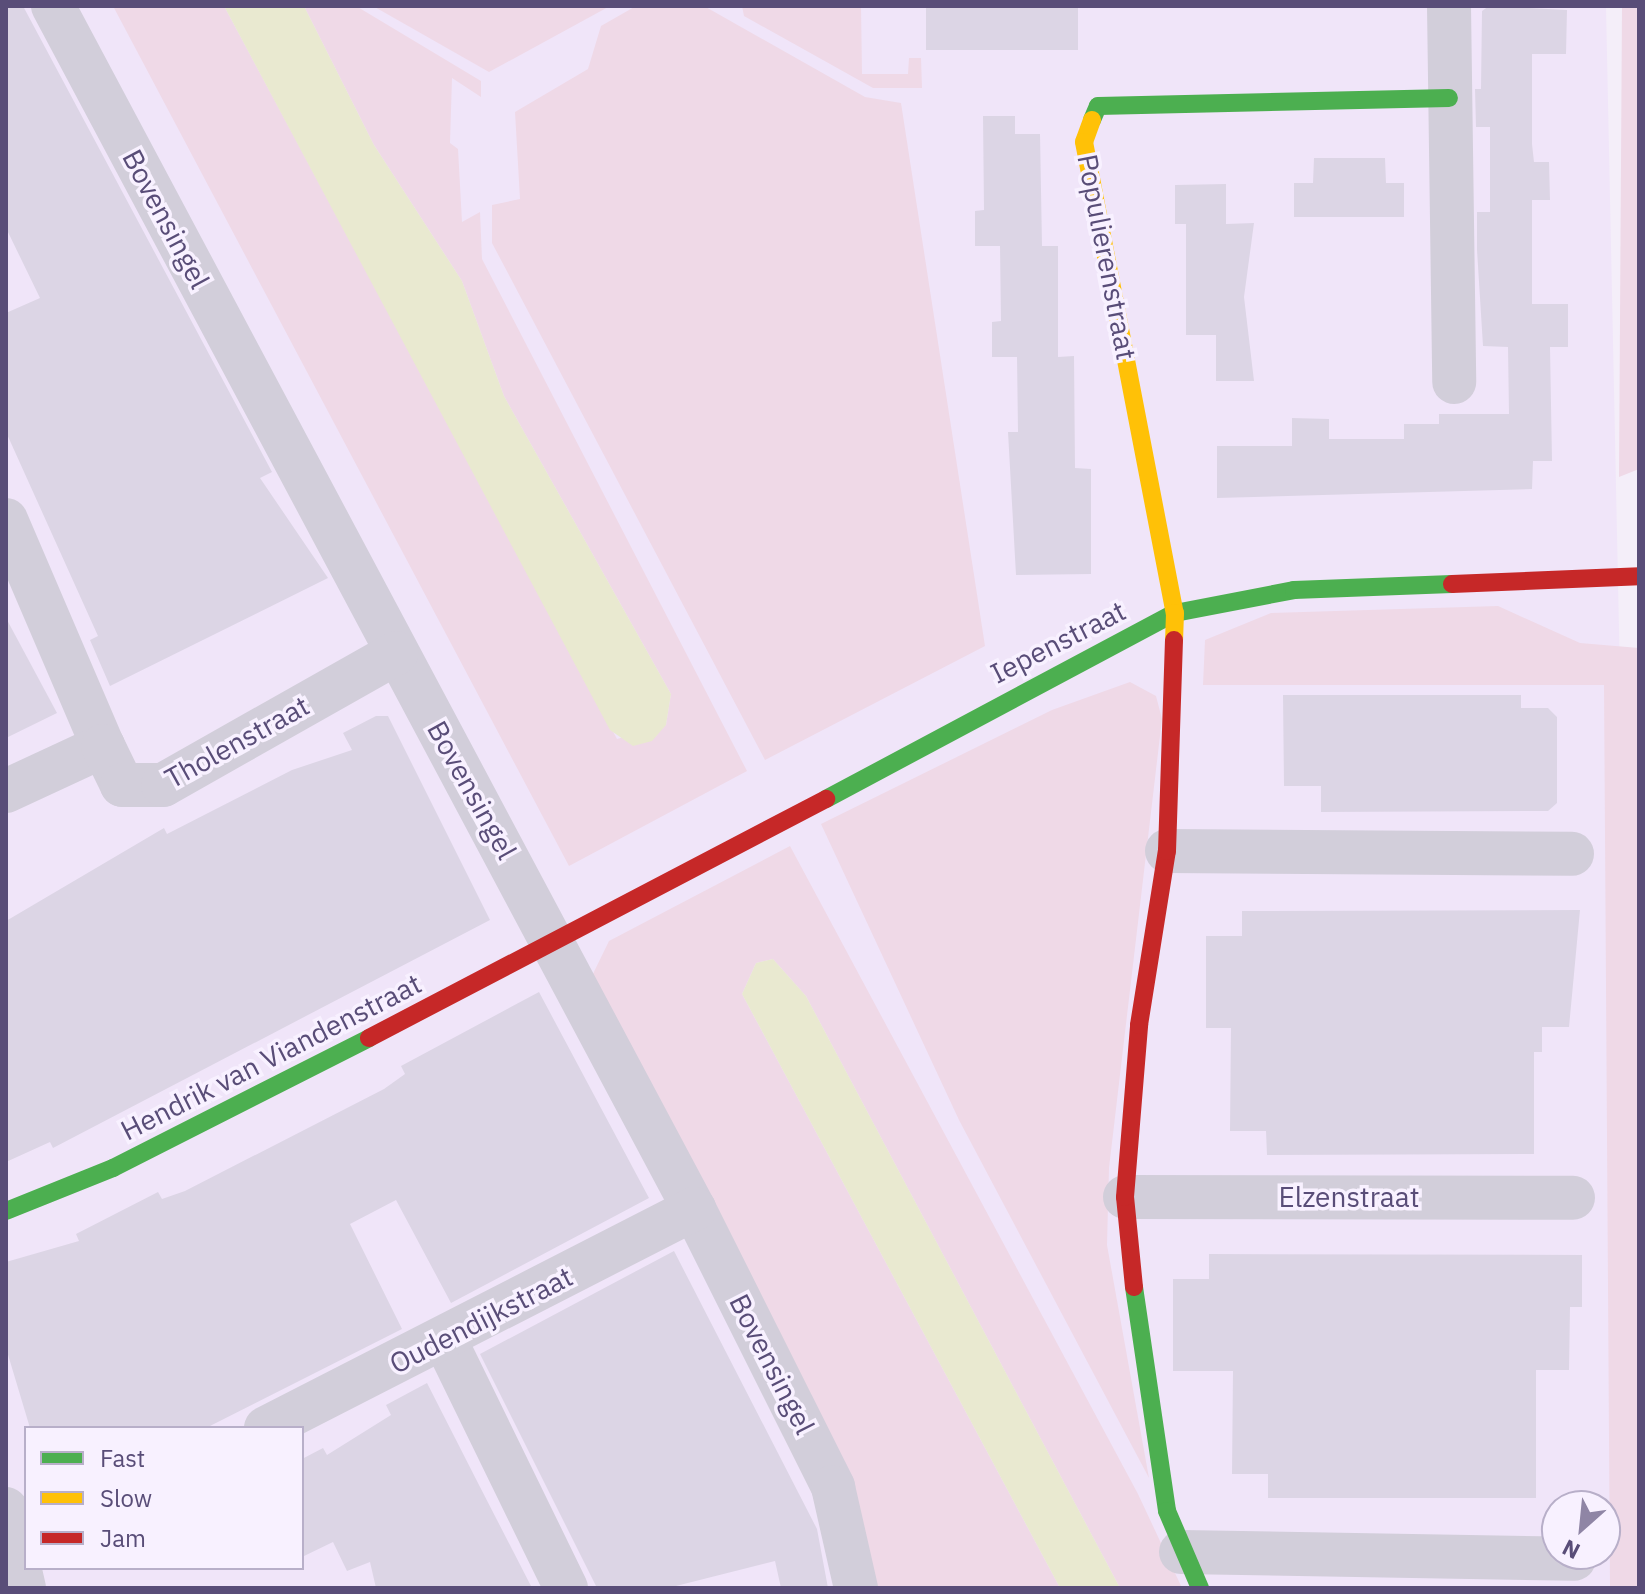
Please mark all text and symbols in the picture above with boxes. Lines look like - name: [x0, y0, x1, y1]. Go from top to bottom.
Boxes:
- street label: Bovensingel: [115, 144, 217, 294]
- street label: Populierenstraat: [1071, 151, 1143, 363]
- street label: Iepenstraat: [985, 594, 1131, 690]
- street label: Tholenstraat: [159, 689, 315, 795]
- street label: Bovensingel: [420, 715, 524, 865]
- street label: Hendrik van Viandenstraat: [115, 967, 427, 1147]
- street label: Elzenstraat: [1278, 1180, 1420, 1214]
- street label: Oudendijkstraat: [384, 1259, 578, 1381]
- street label: Bovensingel: [722, 1288, 822, 1440]
- legend: [24, 1426, 304, 1570]
- text: Fast: [100, 1442, 145, 1474]
- text: Slow: [100, 1482, 152, 1514]
- north arrow: [1541, 1490, 1621, 1570]
- text: Jam: [100, 1522, 146, 1554]
- text: N: [1557, 1534, 1584, 1567]

